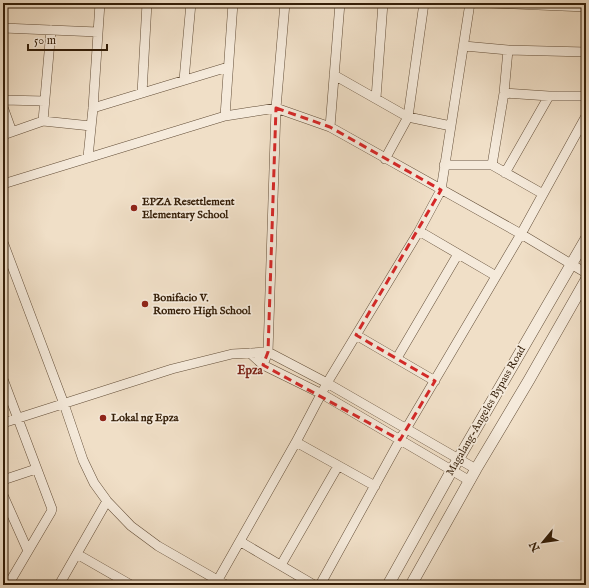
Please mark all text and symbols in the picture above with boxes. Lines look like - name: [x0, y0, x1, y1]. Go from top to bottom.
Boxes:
- scale bar: [28, 26, 107, 52]
- text: 50 m: [34, 33, 56, 48]
- place label: EPZA Resettlement Elementary School: [142, 195, 235, 222]
- marker: EPZA Resettlement Elementary School: [129, 203, 139, 213]
- place label: Bonifacio V. Romero High School: [153, 291, 252, 318]
- marker: Bonifacio V. Romero High School: [140, 299, 150, 309]
- street label: Magalang-Angeles Bypass Road: [443, 344, 529, 478]
- district label: Epza: [237, 363, 264, 379]
- place label: Lokal ng Epza: [110, 411, 179, 425]
- marker: Lokal ng Epza: [98, 413, 108, 423]
- north arrow: [523, 522, 563, 562]
- text: N: [526, 538, 544, 555]

